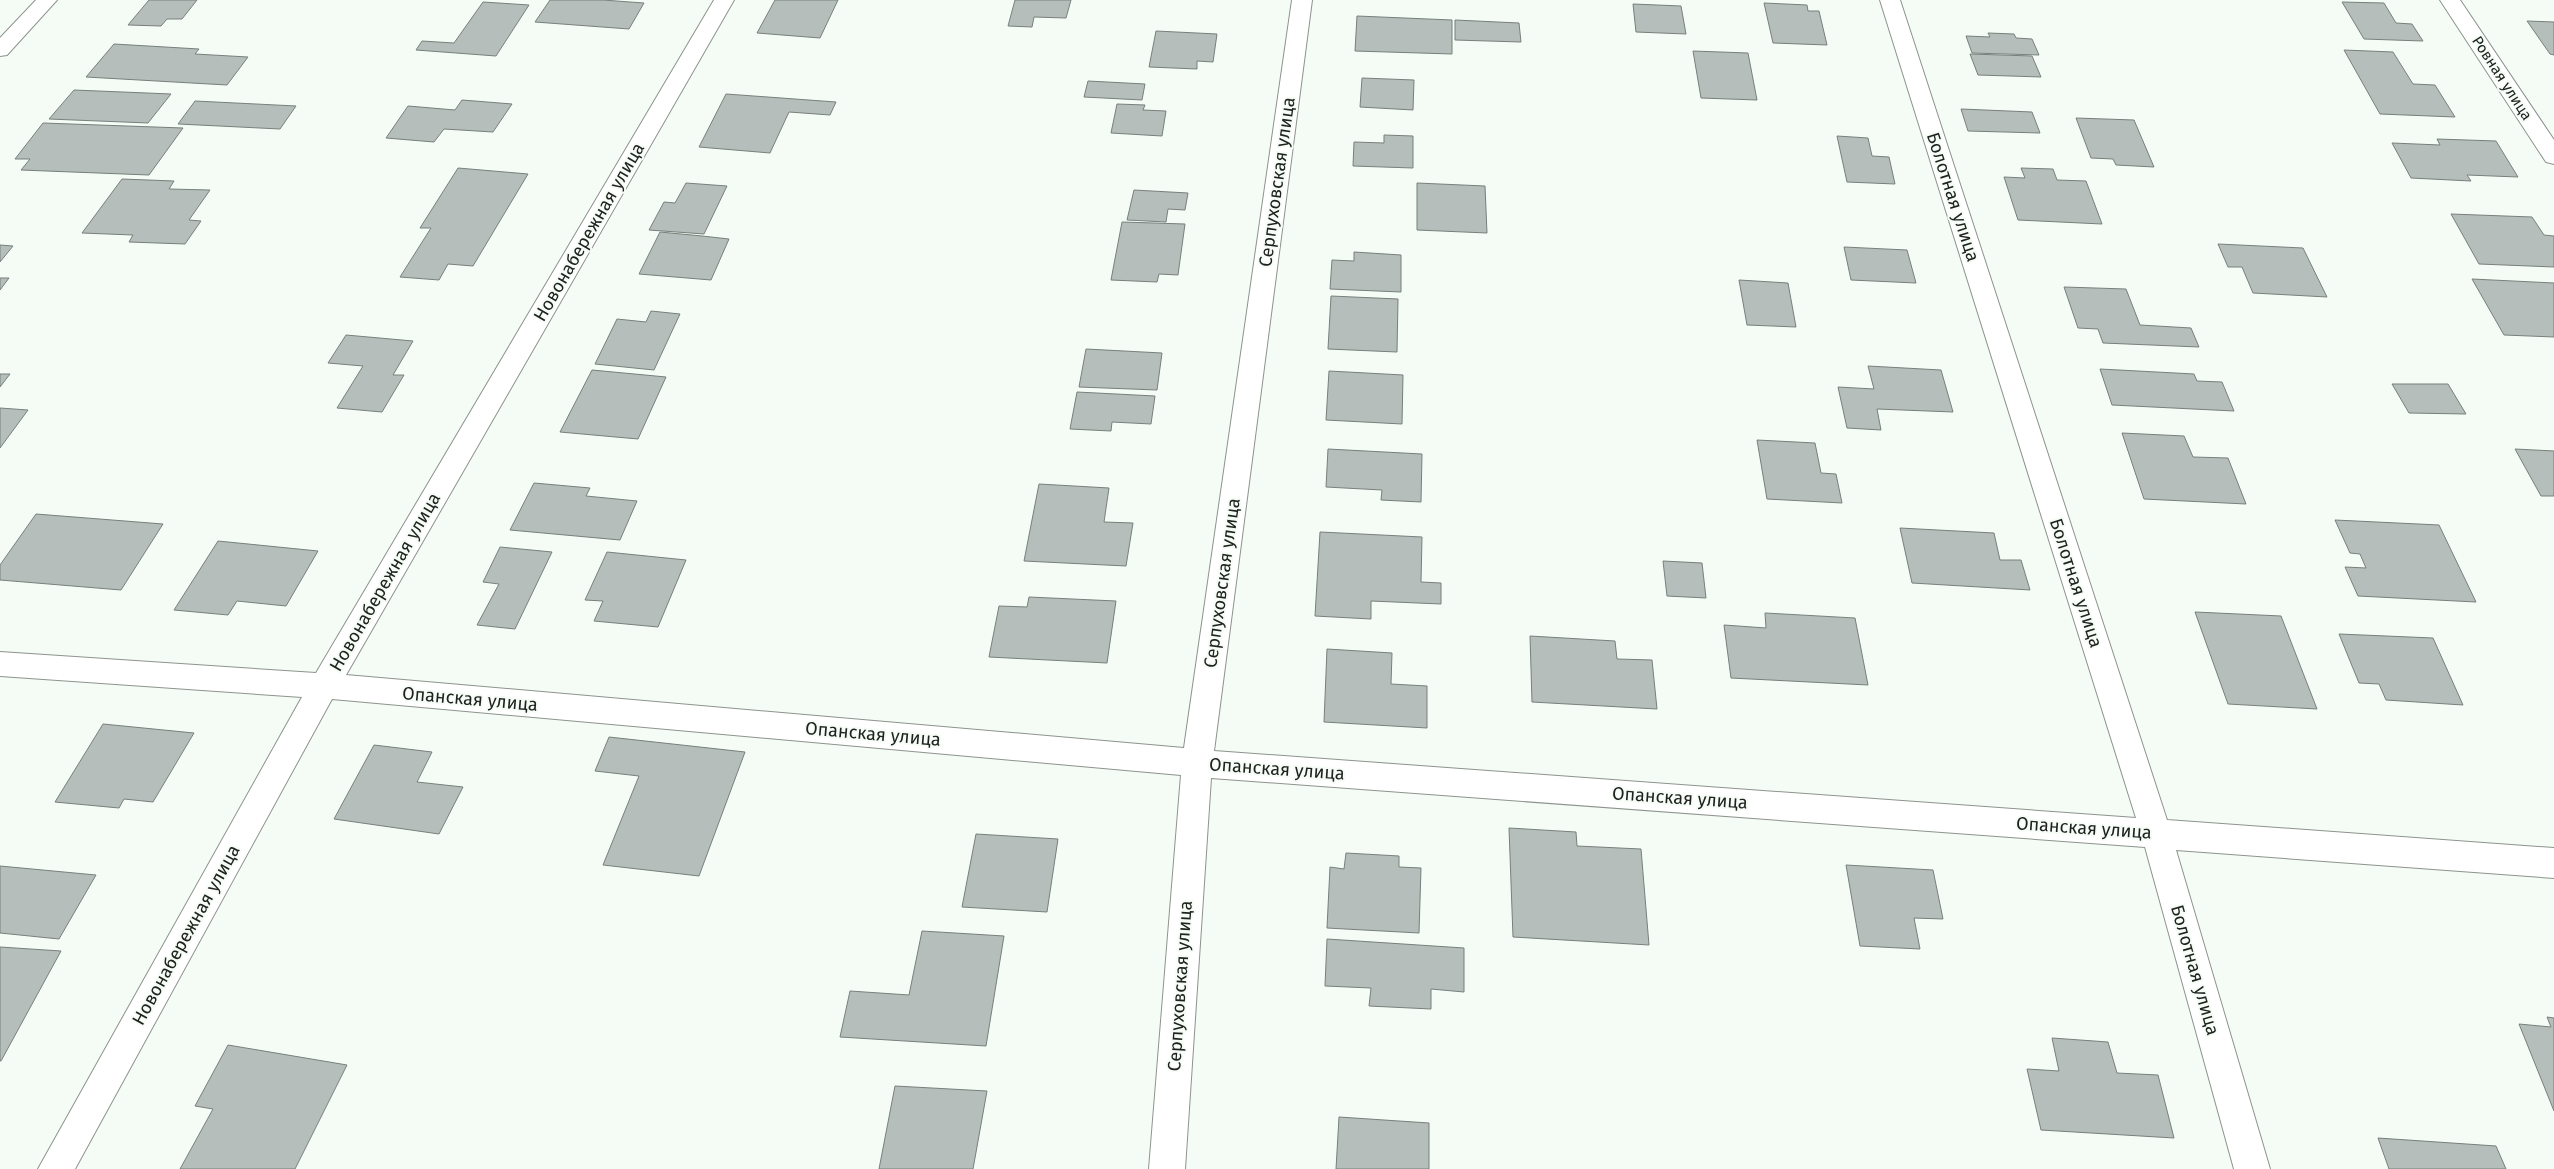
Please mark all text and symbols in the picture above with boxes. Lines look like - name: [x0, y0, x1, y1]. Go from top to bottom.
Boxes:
- street label: Ровная улица: [2468, 33, 2536, 123]
- street label: Серпуховская улица: [1254, 96, 1300, 268]
- street label: Болотная улица: [1922, 130, 1984, 264]
- street label: Новонабережная улица: [529, 139, 649, 325]
- street label: Новонабережная улица: [325, 489, 445, 675]
- street label: Серпуховская улица: [1199, 497, 1245, 669]
- street label: Болотная улица: [2045, 516, 2107, 650]
- street label: Опанская улица: [401, 682, 539, 716]
- street label: Опанская улица: [804, 717, 942, 751]
- street label: Опанская улица: [1208, 753, 1346, 785]
- street label: Опанская улица: [1611, 782, 1749, 814]
- street label: Опанская улица: [2015, 812, 2153, 844]
- street label: Новонабережная улица: [127, 841, 245, 1029]
- street label: Серпуховская улица: [1163, 900, 1197, 1072]
- street label: Болотная улица: [2166, 902, 2224, 1038]

